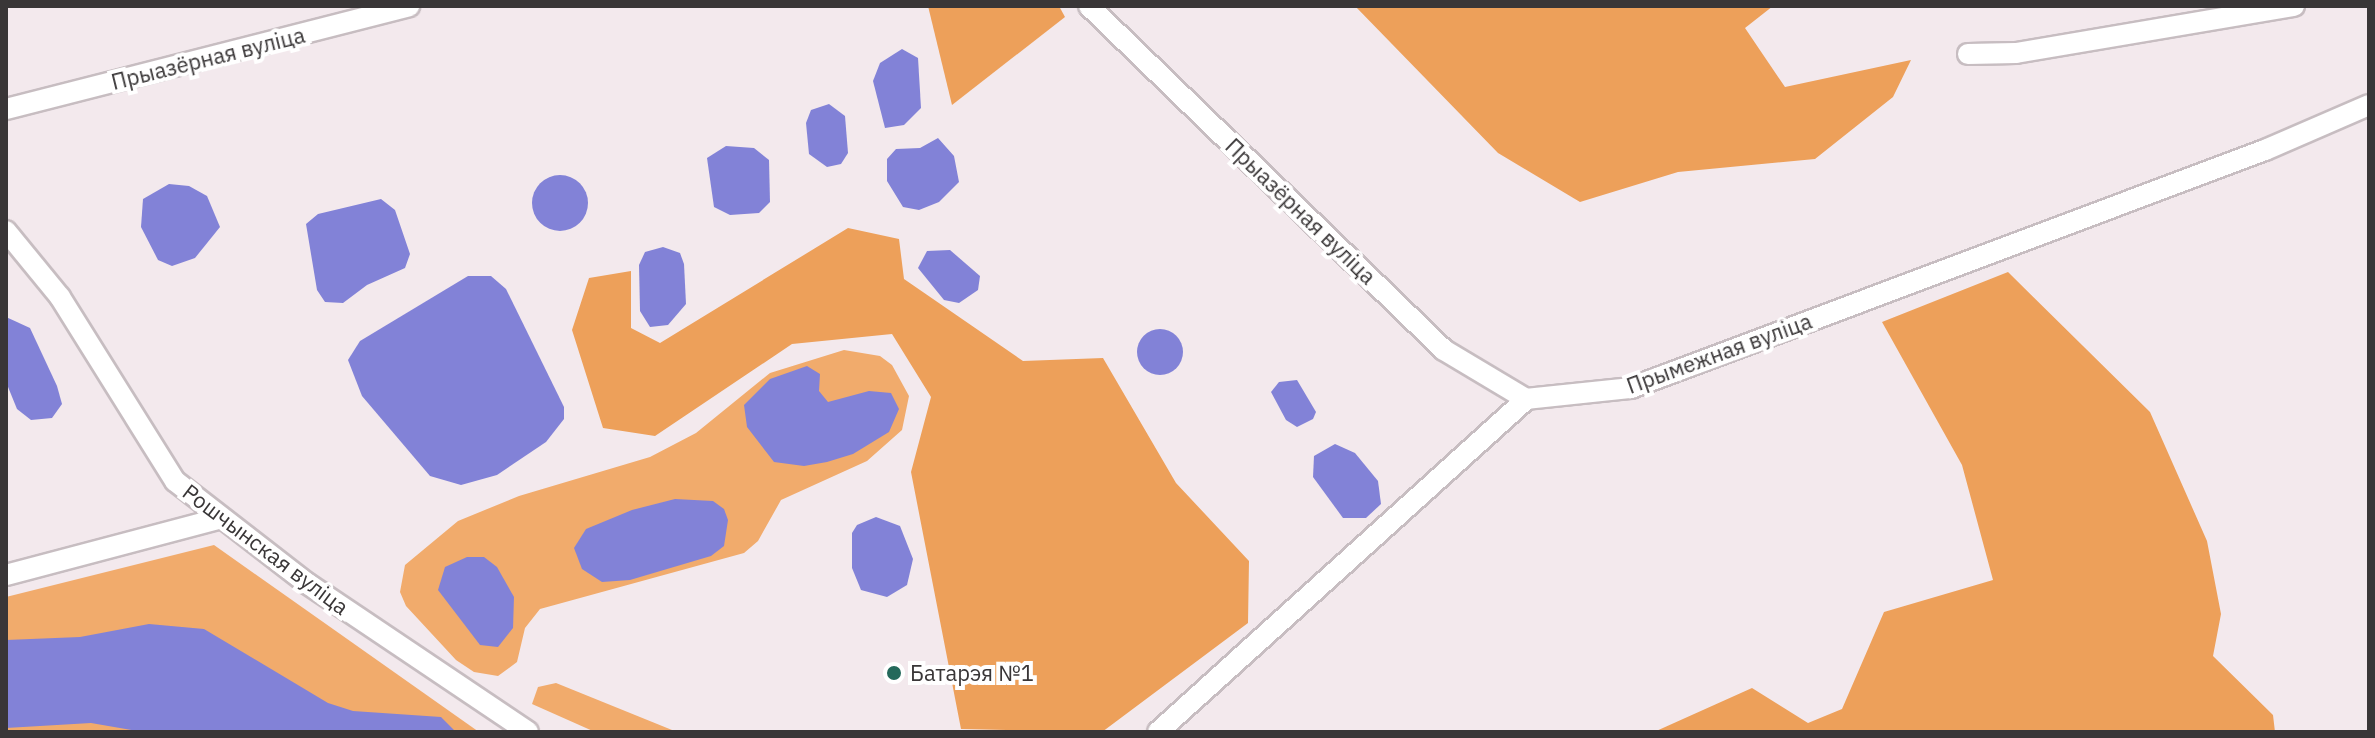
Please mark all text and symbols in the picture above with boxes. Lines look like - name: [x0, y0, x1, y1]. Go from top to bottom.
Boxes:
- street label: Прыазёрная вуліца: [108, 21, 308, 95]
- street label: Прыазёрная вуліца: [1220, 132, 1382, 290]
- street label: Прымежная вуліца: [1623, 307, 1815, 399]
- street label: Рошчынская вуліца: [178, 478, 354, 620]
- place label: Батарэя №1: [910, 660, 1034, 686]
- marker: Батарэя №1: [885, 664, 903, 682]

